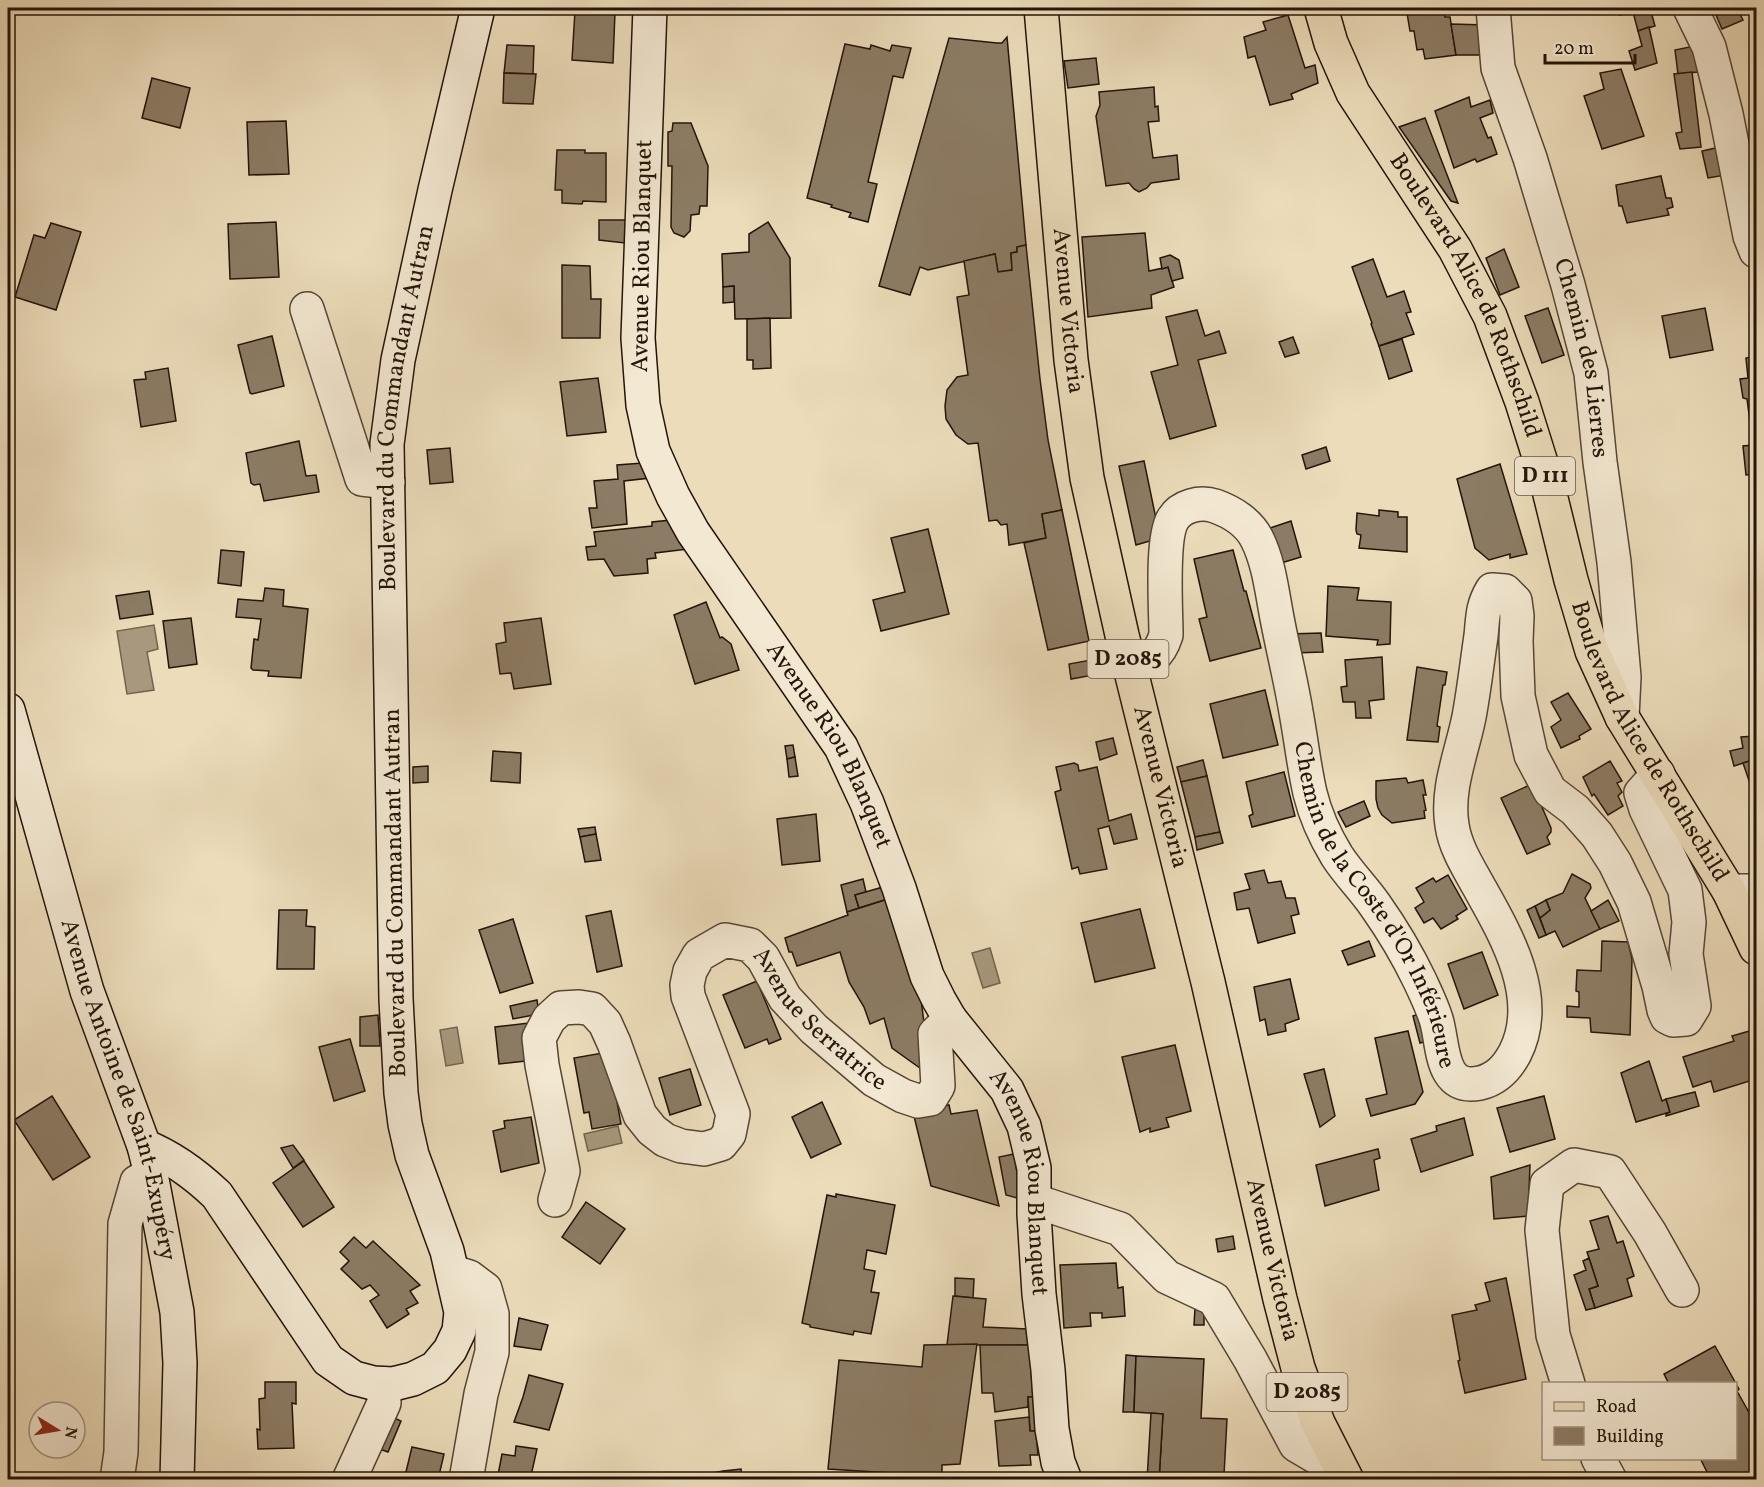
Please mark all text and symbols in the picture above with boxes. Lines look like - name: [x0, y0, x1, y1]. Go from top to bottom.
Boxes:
- scale bar: [1545, 27, 1635, 65]
- text: 20 m: [1554, 37, 1594, 62]
- street label: Avenue Riou Blanquet: [624, 139, 662, 373]
- street label: Boulevard Alice de Rothschild: [1380, 147, 1549, 442]
- street label: Boulevard du Commandant Autran: [370, 222, 444, 591]
- street label: Avenue Victoria: [1043, 227, 1092, 396]
- street label: Chemin des Lierres: [1544, 254, 1616, 459]
- road number: D 111: [1515, 457, 1575, 495]
- street label: Boulevard Alice de Rothschild: [1561, 597, 1737, 889]
- street label: Avenue Riou Blanquet: [757, 636, 900, 854]
- road number: D 2085: [1088, 640, 1168, 678]
- street label: Avenue Victoria: [1123, 702, 1196, 872]
- street label: Boulevard du Commandant Autran: [376, 708, 416, 1078]
- street label: Chemin de la Coste d'Or Inférieure: [1284, 739, 1463, 1073]
- street label: Avenue Antoine de Saint-Exupéry: [51, 915, 184, 1264]
- street label: Avenue Serratrice: [744, 939, 892, 1100]
- street label: Avenue Riou Blanquet: [980, 1062, 1056, 1297]
- street label: Avenue Victoria: [1236, 1175, 1307, 1345]
- road number: D 2085: [1266, 1373, 1348, 1411]
- legend: [1542, 1382, 1737, 1460]
- text: Road: [1596, 1395, 1637, 1420]
- north arrow: [27, 1400, 87, 1460]
- text: N: [58, 1425, 82, 1441]
- text: Building: [1596, 1425, 1664, 1450]

